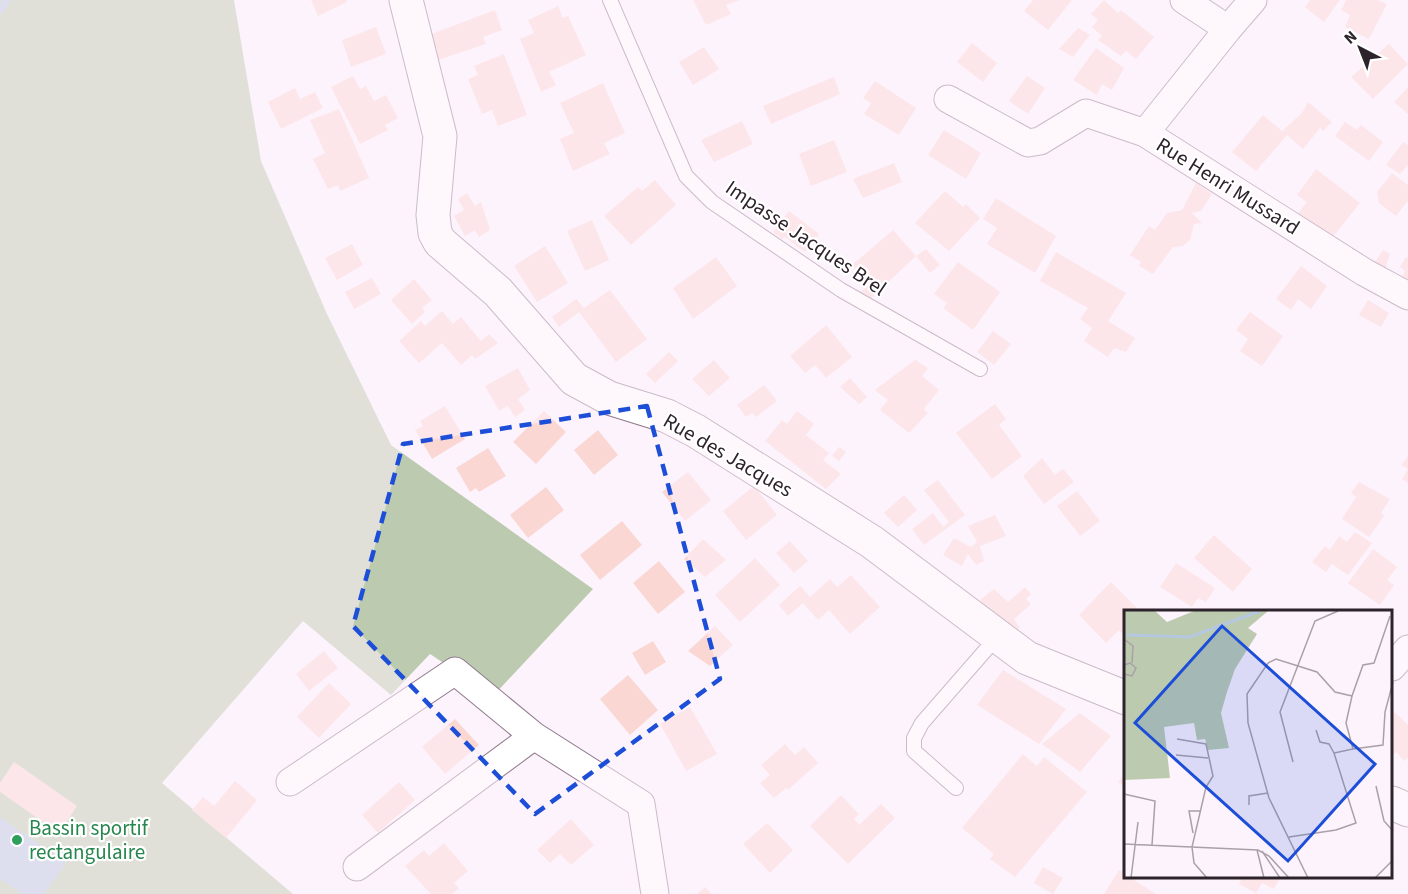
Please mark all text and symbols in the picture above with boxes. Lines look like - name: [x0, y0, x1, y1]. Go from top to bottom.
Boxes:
- north arrow: [1330, 18, 1390, 78]
- text: N: [1339, 26, 1362, 49]
- street label: Rue Henri Mussard: [1151, 130, 1305, 242]
- street label: Impasse Jacques Brel: [719, 173, 893, 303]
- street label: Rue des Jacques: [658, 406, 799, 504]
- inset map: [1124, 610, 1393, 879]
- place label: Bassin sportif rectangulaire: [29, 813, 149, 867]
- marker: Bassin sportif rectangulaire: [10, 833, 24, 847]

